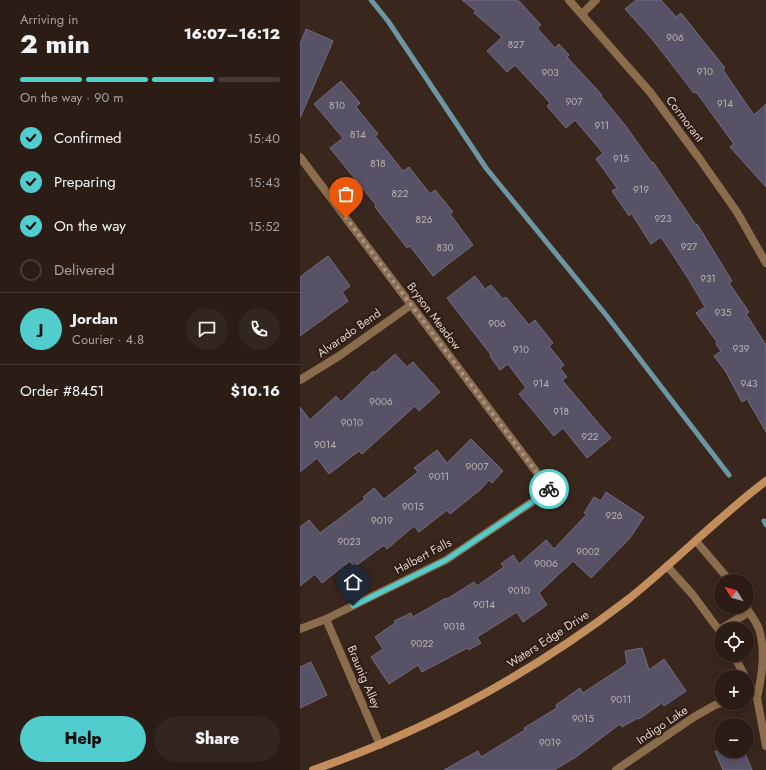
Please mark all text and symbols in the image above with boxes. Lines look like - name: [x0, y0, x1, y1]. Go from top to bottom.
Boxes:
- text: Arriving in: [20, 10, 78, 29]
- text: 16:07–16:12: [184, 23, 280, 45]
- text: 2 min: [20, 25, 90, 63]
- house number: 906: [666, 30, 684, 45]
- house number: 827: [508, 37, 525, 52]
- house number: 910: [697, 64, 713, 79]
- house number: 903: [541, 65, 559, 80]
- text: On the way · 90 m: [20, 88, 123, 107]
- street label: Cormorant: [662, 92, 708, 146]
- house number: 907: [565, 94, 583, 109]
- house number: 914: [717, 96, 733, 111]
- house number: 810: [329, 98, 345, 113]
- house number: 911: [595, 118, 609, 133]
- icon: check: [20, 127, 42, 149]
- text: Confirmed: [54, 127, 122, 149]
- house number: 814: [350, 127, 366, 142]
- text: 15:40: [248, 129, 280, 148]
- house number: 915: [613, 151, 629, 166]
- house number: 818: [370, 156, 386, 171]
- icon: check: [20, 171, 42, 193]
- text: Preparing: [54, 171, 116, 193]
- text: 15:43: [248, 173, 280, 192]
- pin: [329, 177, 363, 218]
- house number: 919: [633, 182, 649, 197]
- icon: bag: [335, 183, 357, 205]
- house number: 822: [392, 186, 409, 201]
- house number: 923: [655, 211, 672, 226]
- house number: 826: [416, 212, 433, 227]
- icon: check: [20, 215, 42, 237]
- text: On the way: [54, 215, 126, 237]
- text: 15:52: [248, 217, 280, 236]
- house number: 927: [681, 239, 698, 254]
- house number: 830: [437, 240, 453, 255]
- text: Delivered: [54, 259, 115, 281]
- house number: 931: [700, 271, 716, 286]
- street label: Bryson Meadow: [402, 278, 466, 354]
- street label: Alvarado Bend: [313, 304, 385, 362]
- house number: 935: [715, 305, 732, 320]
- text: Jordan: [72, 308, 118, 330]
- button: chat: [186, 308, 228, 350]
- button: phone: [238, 308, 280, 350]
- house number: 906: [488, 316, 506, 331]
- text: J: [39, 318, 43, 340]
- text: Courier · 4.8: [72, 330, 144, 349]
- house number: 939: [733, 341, 750, 356]
- house number: 910: [513, 342, 529, 357]
- house number: 914: [533, 376, 549, 391]
- house number: 943: [740, 376, 758, 391]
- text: Order #8451: [20, 380, 104, 402]
- text: $10.16: [231, 380, 280, 402]
- house number: 9006: [369, 394, 393, 409]
- house number: 918: [553, 404, 569, 419]
- house number: 9010: [341, 415, 363, 430]
- house number: 922: [581, 429, 599, 444]
- house number: 9014: [314, 437, 336, 452]
- house number: 9007: [465, 459, 489, 474]
- house number: 9011: [429, 469, 449, 484]
- courier: [529, 469, 569, 509]
- icon: bike: [538, 478, 560, 500]
- house number: 9015: [402, 499, 424, 514]
- house number: 926: [605, 508, 623, 523]
- house number: 9019: [371, 513, 393, 528]
- street label: Halbert Falls: [391, 533, 455, 579]
- house number: 9023: [338, 534, 361, 549]
- house number: 9002: [576, 544, 600, 559]
- house number: 9006: [534, 556, 558, 571]
- pin: [336, 565, 370, 606]
- icon: home: [342, 571, 364, 593]
- north arrow: [714, 574, 754, 614]
- map controls: [714, 574, 754, 758]
- house number: 9010: [508, 583, 530, 598]
- house number: 9014: [473, 597, 495, 612]
- street label: Waters Edge Drive: [503, 606, 593, 672]
- house number: 9018: [443, 619, 465, 634]
- button: locate: [714, 622, 754, 662]
- house number: 9022: [410, 636, 434, 651]
- street label: Braunig Alley: [343, 642, 386, 712]
- button: +: [714, 670, 754, 710]
- house number: 9011: [611, 692, 631, 707]
- street label: Indigo Lake: [633, 701, 691, 749]
- house number: 9015: [572, 711, 594, 726]
- button: Help: [20, 716, 146, 762]
- button: Share: [154, 716, 280, 762]
- button: −: [714, 718, 754, 758]
- house number: 9019: [539, 735, 561, 750]

